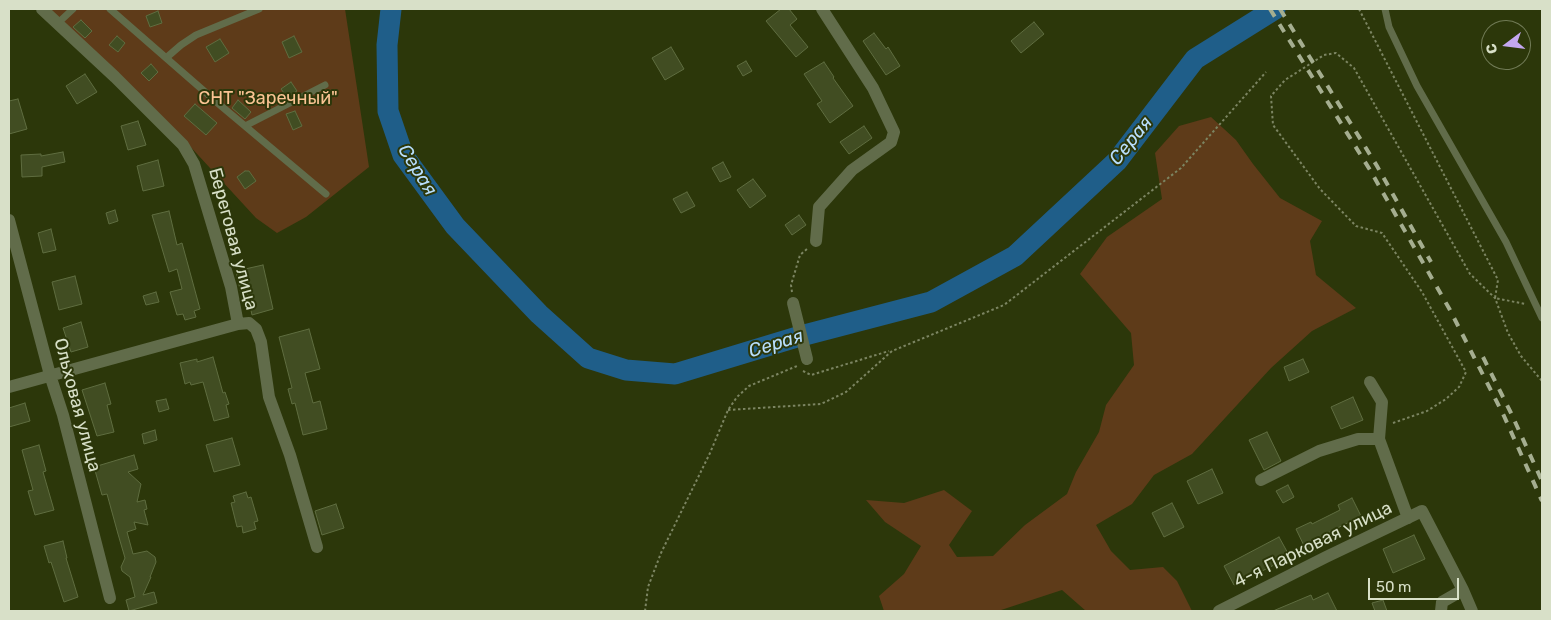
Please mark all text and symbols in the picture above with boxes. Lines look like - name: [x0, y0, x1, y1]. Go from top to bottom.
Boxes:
- north arrow: [1481, 20, 1531, 70]
- text: С: [1483, 42, 1501, 56]
- park label: СНТ "Заречный": [198, 88, 338, 110]
- water label: Серая: [1105, 112, 1157, 170]
- water label: Серая: [392, 140, 442, 200]
- street label: Береговая улица: [204, 166, 262, 312]
- water label: Серая: [746, 325, 806, 363]
- street label: Ольховая улица: [49, 336, 105, 474]
- street label: 4-я Парковая улица: [1230, 497, 1396, 593]
- scale bar: [1371, 568, 1462, 600]
- text: 50 m: [1376, 578, 1411, 596]

